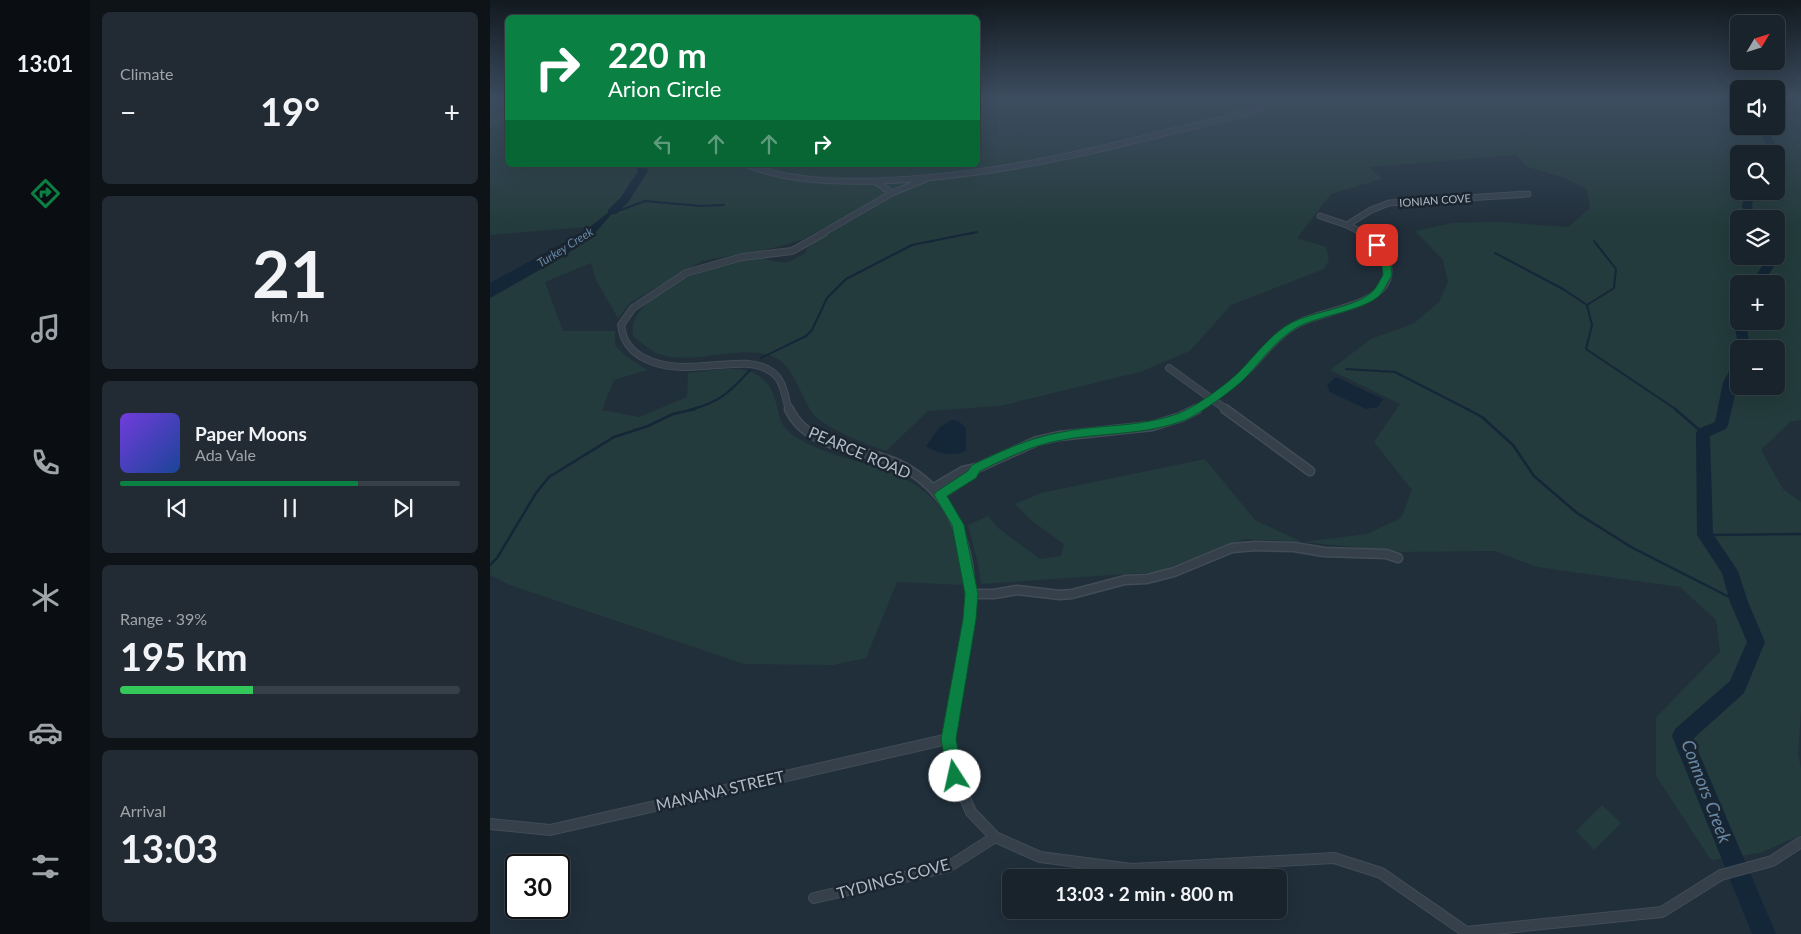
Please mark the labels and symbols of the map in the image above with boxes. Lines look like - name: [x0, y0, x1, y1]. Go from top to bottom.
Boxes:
- north arrow: [1730, 15, 1785, 70]
- street label: IONIAN COVE: [1399, 191, 1471, 209]
- water label: Turkey Creek: [534, 224, 596, 270]
- pin: [1356, 224, 1398, 266]
- street label: PEARCE ROAD: [806, 422, 914, 482]
- water label: Connors Creek: [1677, 736, 1737, 846]
- position arrow: [928, 749, 980, 801]
- street label: MANANA STREET: [654, 766, 787, 814]
- speed limit sign: 30: [505, 854, 570, 919]
- street label: TYDINGS COVE: [835, 854, 951, 902]

